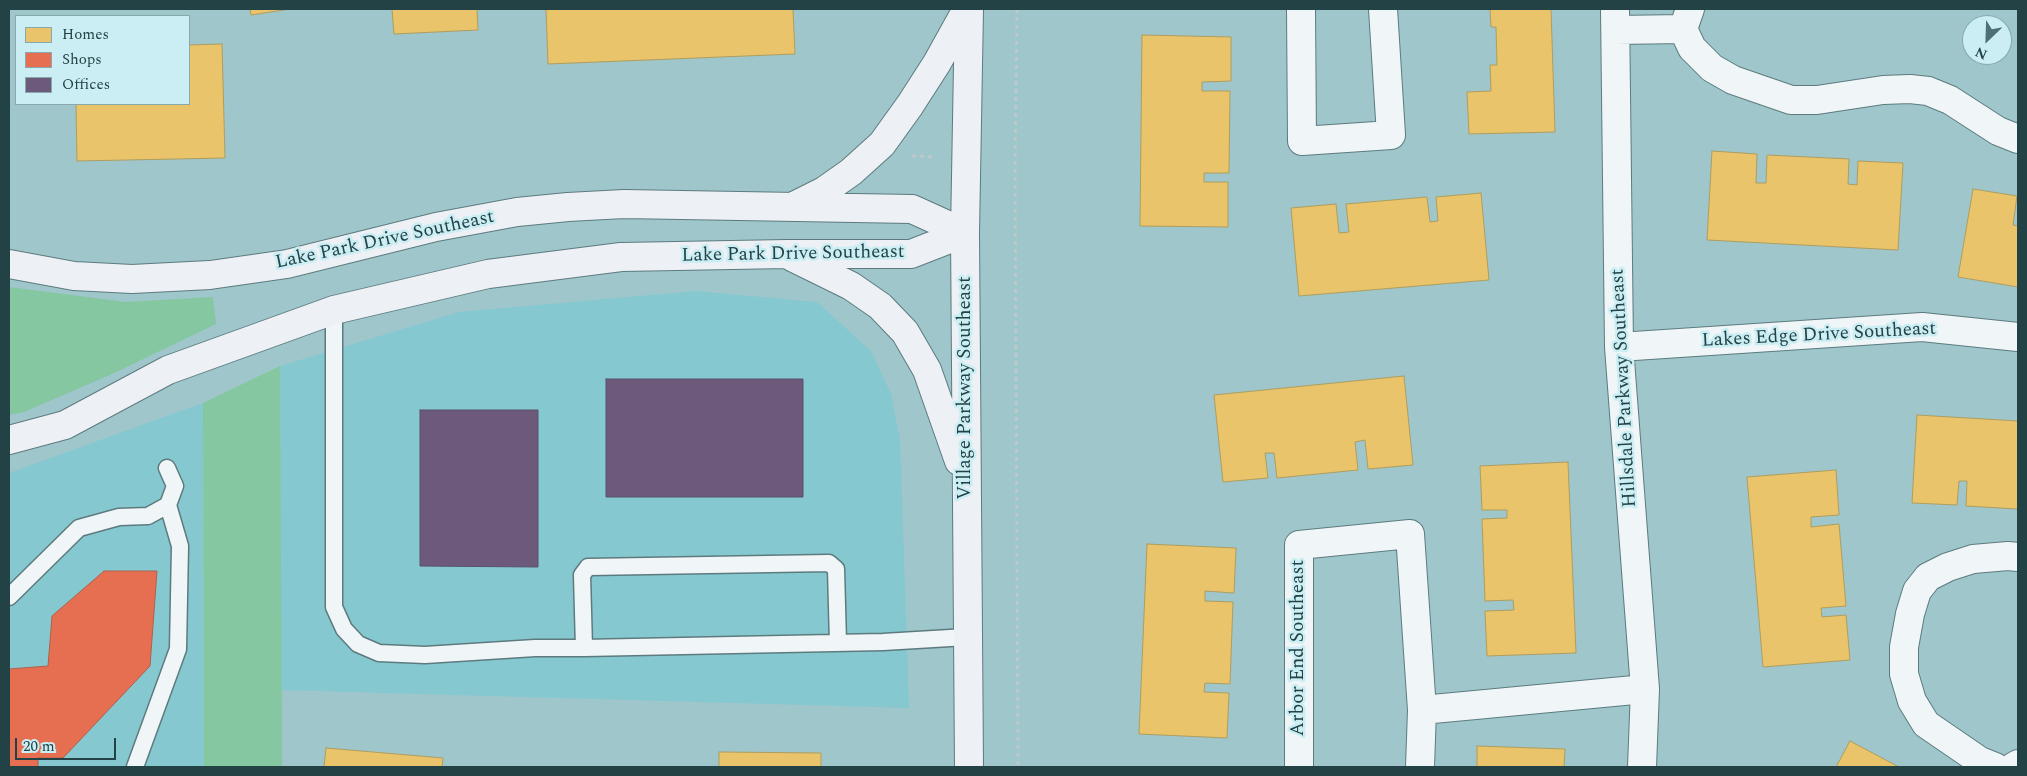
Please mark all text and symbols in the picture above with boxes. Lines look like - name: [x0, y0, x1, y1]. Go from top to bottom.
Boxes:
- legend: [15, 15, 190, 105]
- north arrow: [1962, 15, 2012, 65]
- text: Homes: [62, 23, 109, 46]
- text: N: [1972, 41, 1991, 65]
- text: Shops: [62, 48, 102, 71]
- text: Offices: [62, 73, 110, 96]
- street label: Lake Park Drive Southeast: [274, 207, 496, 275]
- street label: Lake Park Drive Southeast: [681, 242, 905, 268]
- street label: Hillsdale Parkway Southeast: [1607, 268, 1643, 508]
- street label: Village Parkway Southeast: [955, 276, 977, 500]
- street label: Lakes Edge Drive Southeast: [1701, 318, 1937, 354]
- street label: Arbor End Southeast: [1288, 560, 1310, 736]
- scale bar: [18, 728, 119, 760]
- text: 20 m: [23, 735, 55, 758]

